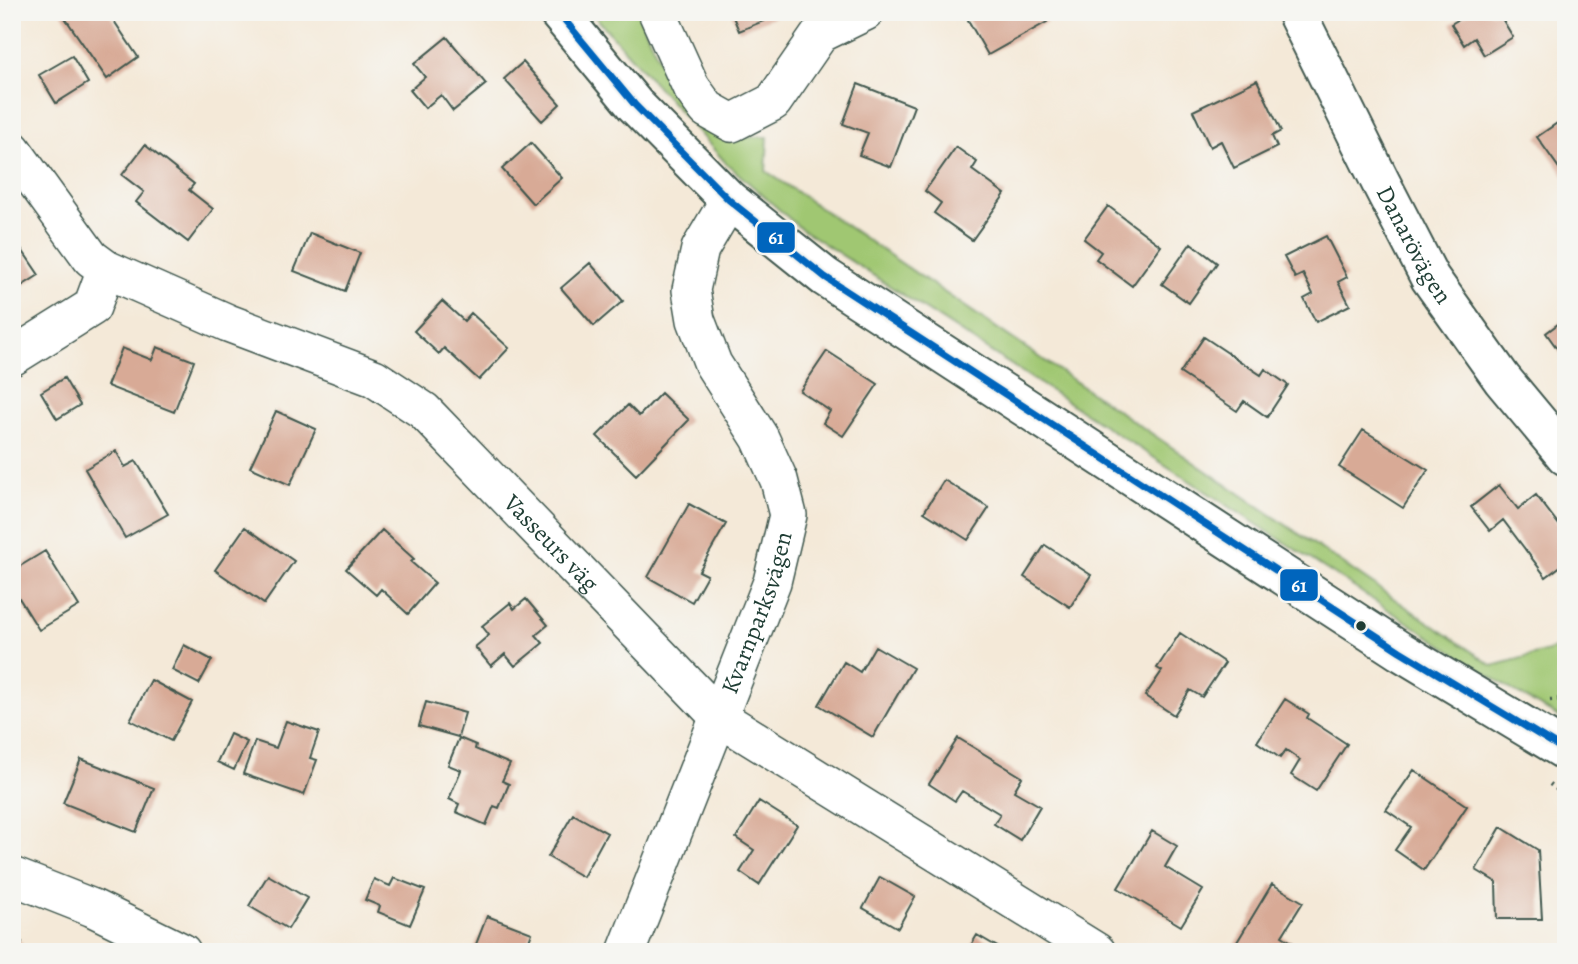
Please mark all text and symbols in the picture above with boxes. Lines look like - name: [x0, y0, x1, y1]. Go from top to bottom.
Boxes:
- street label: Danarövägen: [1369, 180, 1459, 310]
- line badge: 61: [756, 221, 796, 254]
- text: 61: [768, 225, 784, 251]
- street label: Vasseurs väg: [496, 487, 606, 599]
- street label: Kvarnparksvägen: [713, 528, 799, 698]
- line badge: 61: [1279, 568, 1319, 602]
- text: 61: [1291, 573, 1307, 599]
- unlabelled marker: [1354, 619, 1368, 633]

